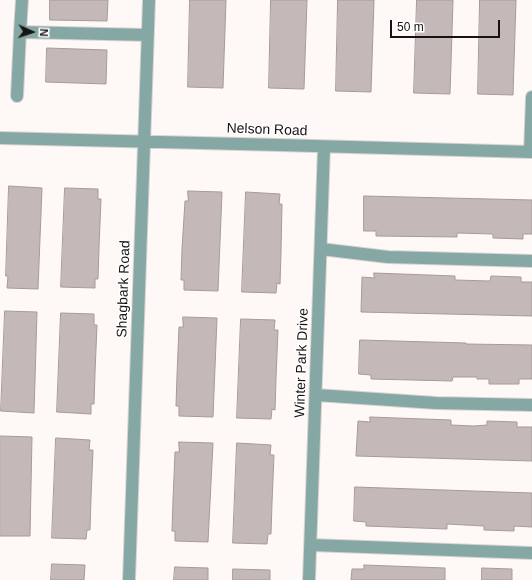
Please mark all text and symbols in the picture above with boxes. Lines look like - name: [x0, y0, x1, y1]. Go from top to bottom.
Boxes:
- north arrow: [12, 12, 52, 52]
- scale bar: [392, 12, 502, 38]
- text: 50 m: [397, 20, 424, 34]
- text: N: [38, 28, 50, 37]
- street label: Nelson Road: [226, 120, 308, 140]
- street label: Shagbark Road: [114, 240, 134, 338]
- street label: Winter Park Drive: [292, 308, 312, 418]

